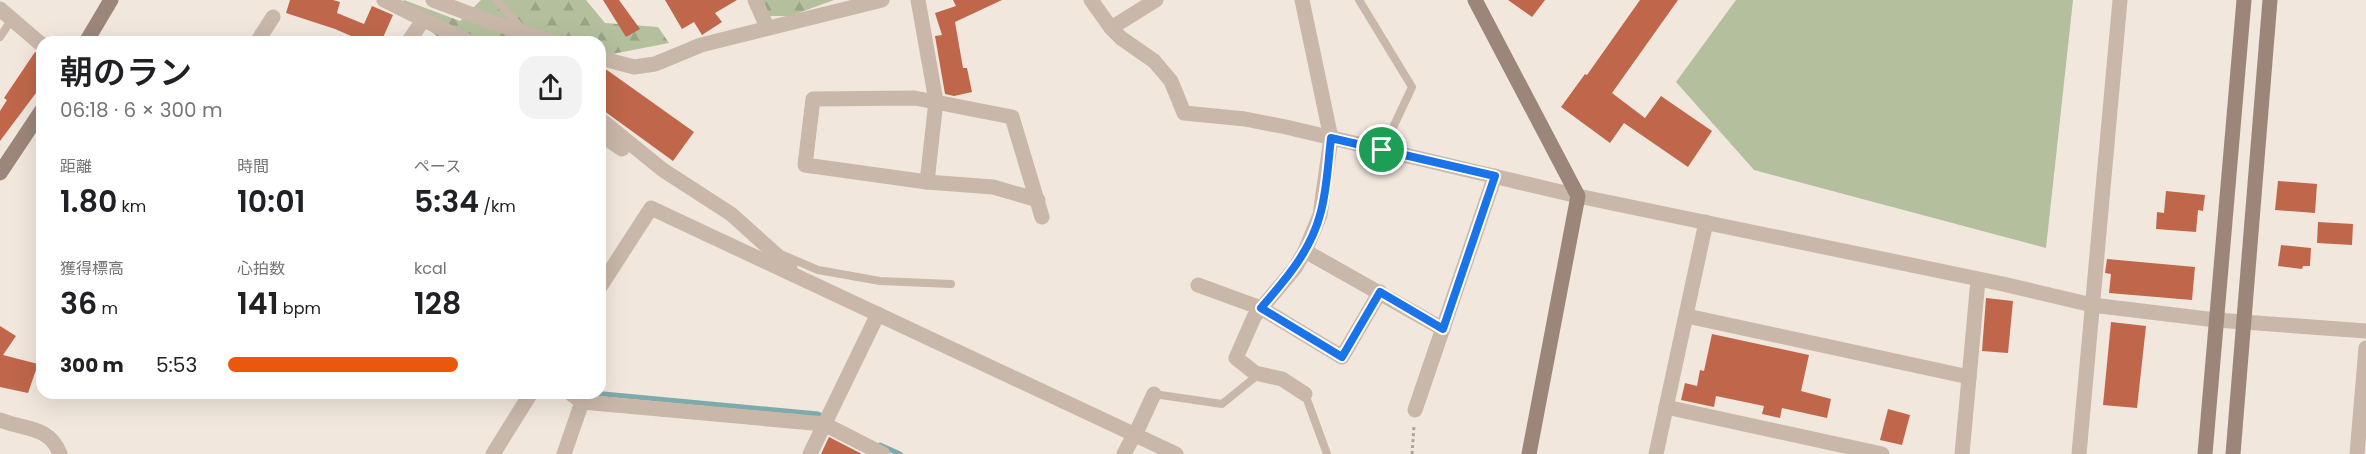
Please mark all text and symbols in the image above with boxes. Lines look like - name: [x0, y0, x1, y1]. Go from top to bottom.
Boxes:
- text: 朝のラン: [60, 49, 192, 96]
- button: share: [519, 56, 582, 119]
- text: 06:18 · 6 × 300 m: [60, 96, 223, 124]
- pin: [1356, 124, 1407, 175]
- icon: arrive: [1365, 133, 1398, 166]
- text: 距離: [60, 155, 92, 178]
- text: 時間: [237, 155, 269, 178]
- text: ペース: [414, 155, 461, 178]
- text: 1.80: [60, 180, 117, 223]
- text: 10:01: [237, 180, 305, 223]
- text: 5:34: [414, 180, 479, 223]
- text: km: [117, 195, 146, 218]
- text: /km: [479, 195, 516, 218]
- text: 獲得標高: [60, 257, 124, 280]
- text: 心拍数: [237, 257, 285, 280]
- text: kcal: [414, 257, 447, 280]
- text: 36: [60, 282, 97, 325]
- text: 141: [237, 282, 279, 325]
- text: 128: [414, 282, 461, 325]
- text: m: [97, 297, 118, 320]
- text: bpm: [279, 297, 321, 320]
- text: 300 m: [60, 351, 124, 379]
- text: 5:53: [156, 351, 197, 379]

